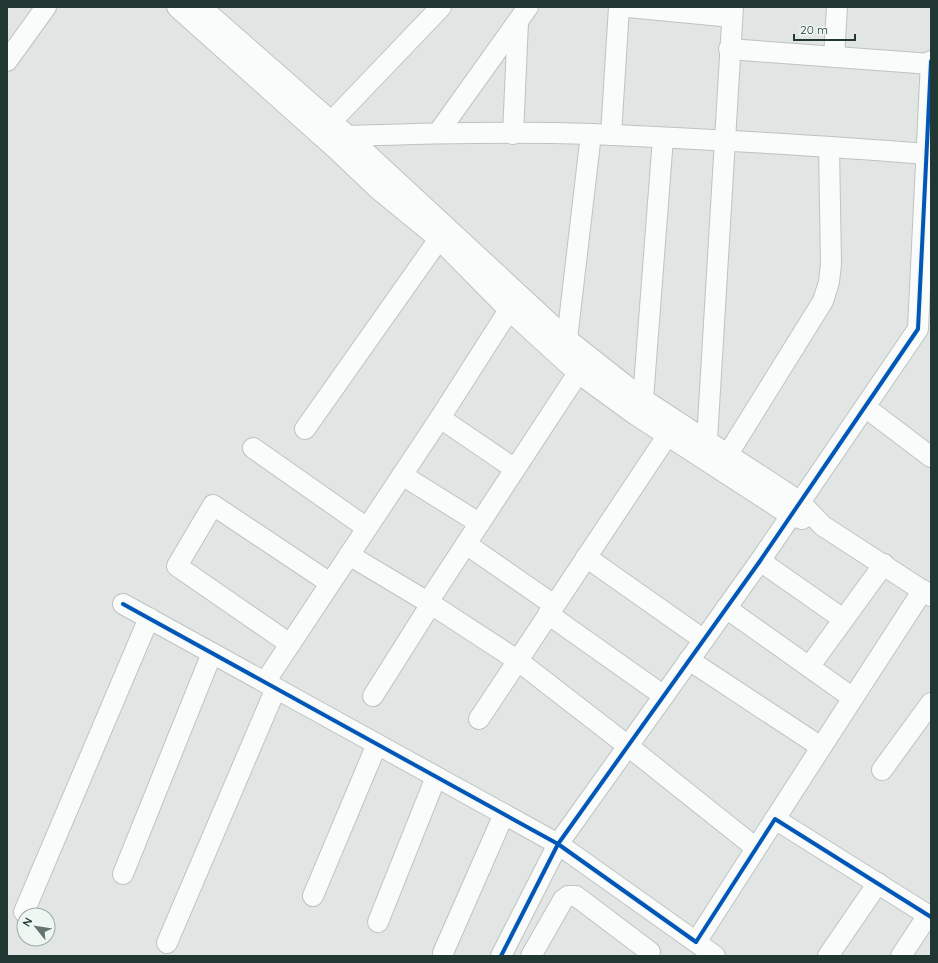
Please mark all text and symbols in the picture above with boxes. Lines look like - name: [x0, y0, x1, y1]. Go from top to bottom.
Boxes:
- scale bar: [794, 16, 855, 42]
- text: 20 m: [800, 22, 828, 37]
- north arrow: [16, 907, 56, 947]
- text: N: [19, 915, 35, 929]

